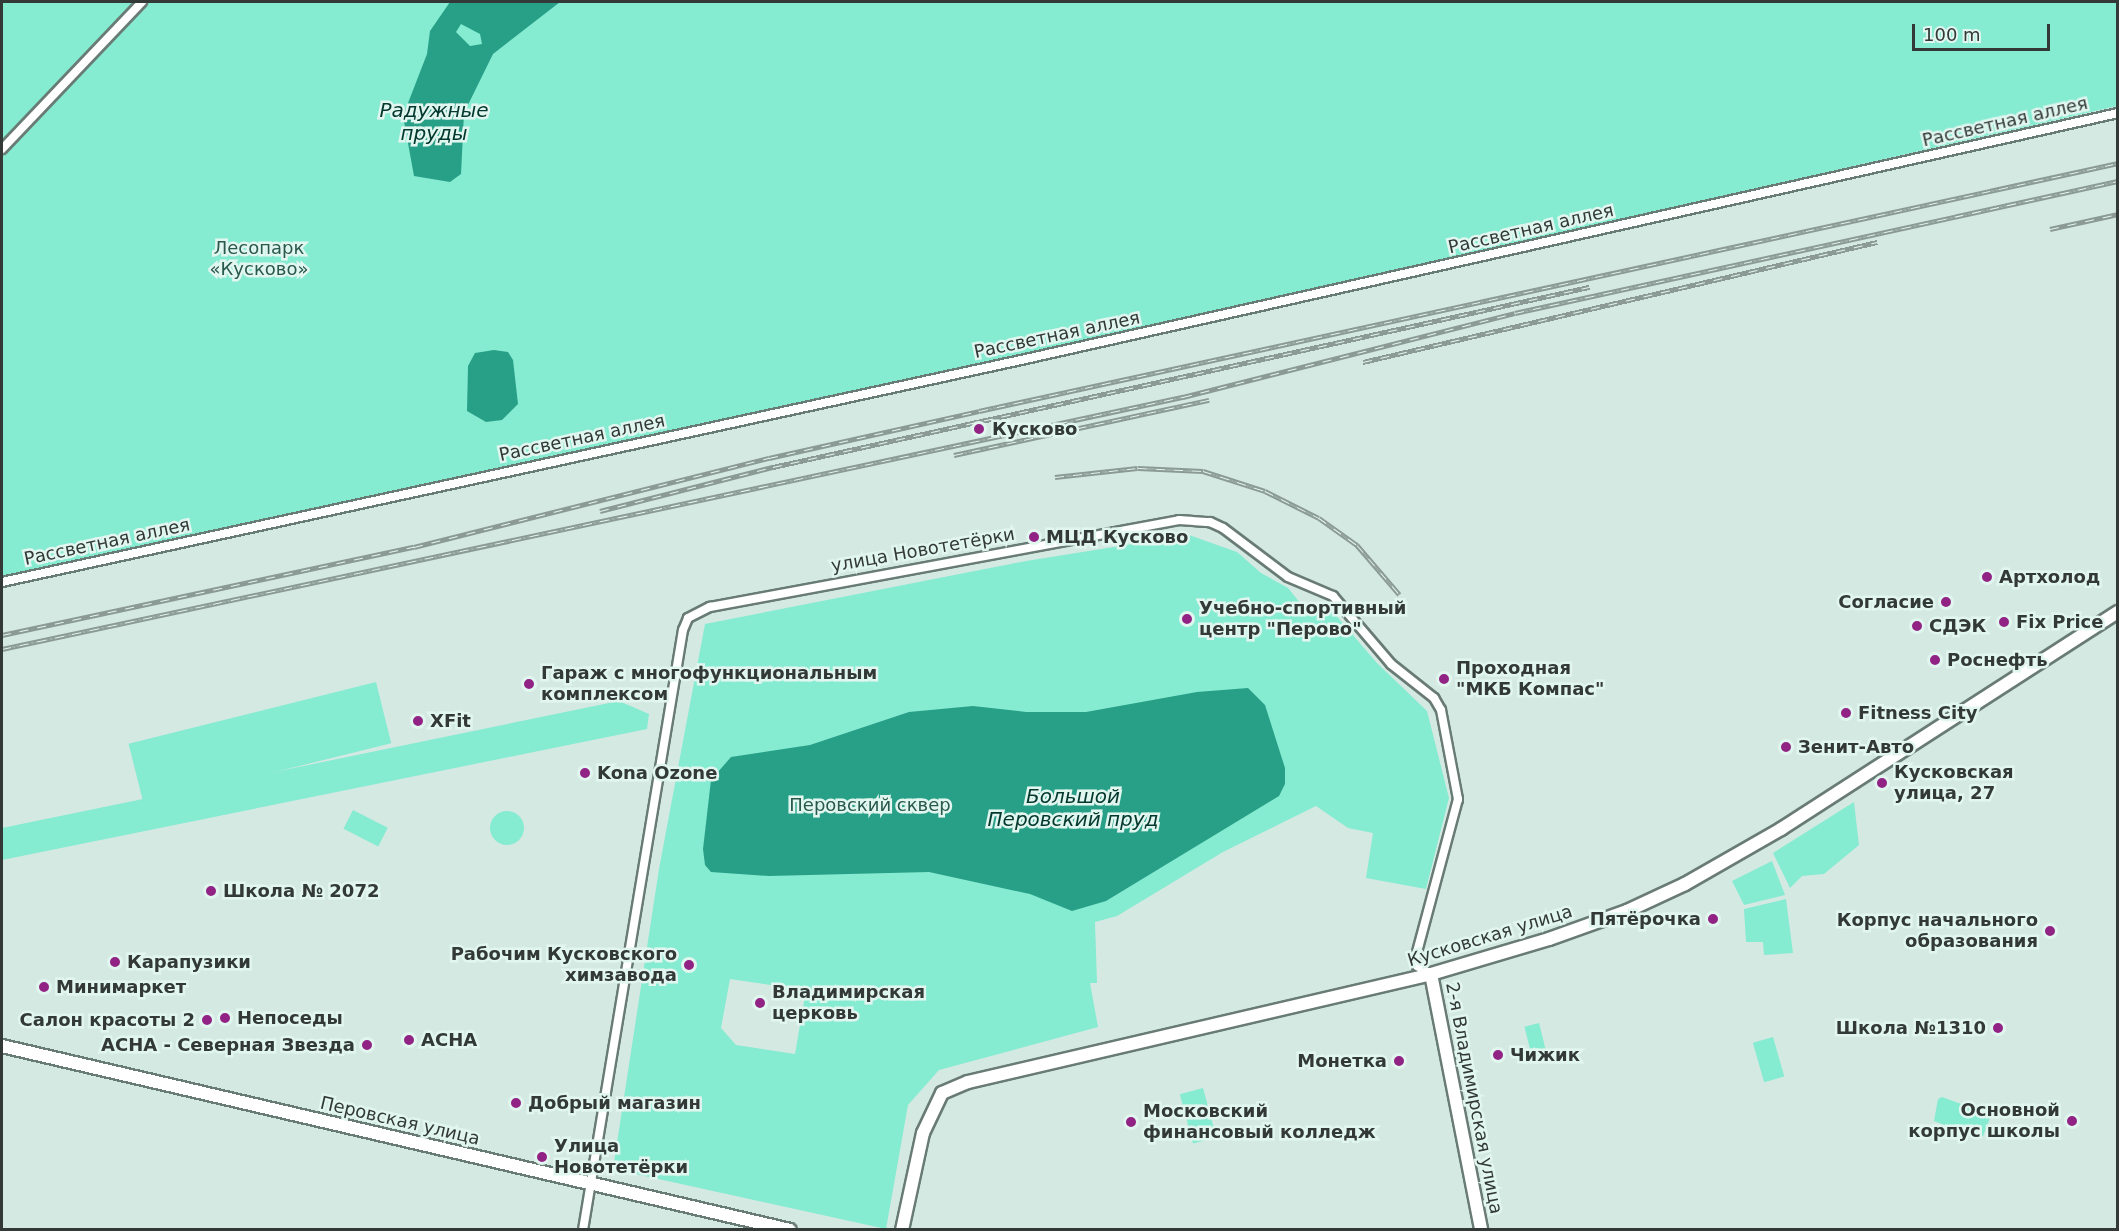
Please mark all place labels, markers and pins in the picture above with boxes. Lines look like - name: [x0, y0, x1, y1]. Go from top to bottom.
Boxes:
- place label: Кусково: [992, 418, 1077, 440]
- marker: Кусково: [970, 420, 988, 438]
- place label: МЦД Кусково: [1046, 526, 1188, 548]
- marker: МЦД Кусково: [1027, 530, 1041, 544]
- place label: Артхолод: [1999, 566, 2100, 588]
- marker: Артхолод: [1980, 570, 1994, 584]
- place label: Согласие: [1838, 591, 1934, 613]
- marker: Согласие: [1939, 595, 1953, 609]
- place label: Учебно-спортивный центр "Перово": [1199, 598, 1406, 640]
- place label: Fix Price: [2016, 611, 2103, 633]
- marker: Учебно-спортивный центр "Перово": [1180, 612, 1194, 626]
- place label: СДЭК: [1929, 615, 1986, 637]
- marker: Fix Price: [1997, 615, 2011, 629]
- marker: СДЭК: [1910, 619, 1924, 633]
- place label: Роснефть: [1947, 649, 2048, 671]
- marker: Роснефть: [1928, 653, 1942, 667]
- place label: Проходная "МКБ Компас": [1456, 658, 1604, 700]
- place label: Гараж с многофункциональным комплексом: [541, 663, 877, 706]
- marker: Проходная "МКБ Компас": [1437, 672, 1451, 686]
- marker: Гараж с многофункциональным комплексом: [522, 677, 536, 691]
- place label: Fitness City: [1858, 702, 1978, 724]
- marker: Fitness City: [1839, 706, 1853, 720]
- place label: XFit: [430, 710, 471, 732]
- marker: XFit: [411, 714, 425, 728]
- place label: Зенит-Авто: [1798, 736, 1914, 758]
- marker: Зенит-Авто: [1779, 740, 1793, 754]
- place label: Kona Ozone: [597, 762, 717, 784]
- place label: Кусковская улица, 27: [1894, 762, 2014, 804]
- marker: Kona Ozone: [578, 766, 592, 780]
- marker: Кусковская улица, 27: [1875, 776, 1889, 790]
- place label: Школа № 2072: [223, 880, 379, 902]
- marker: Школа № 2072: [204, 884, 218, 898]
- place label: Пятёрочка: [1590, 908, 1701, 930]
- place label: Корпус начального образования: [1837, 910, 2038, 952]
- marker: Пятёрочка: [1706, 912, 1720, 926]
- marker: Корпус начального образования: [2043, 924, 2057, 938]
- place label: Рабочим Кусковского химзавода: [451, 944, 677, 986]
- place label: Карапузики: [127, 951, 251, 973]
- marker: Карапузики: [108, 955, 122, 969]
- marker: Рабочим Кусковского химзавода: [682, 958, 696, 972]
- place label: Минимаркет: [56, 976, 186, 998]
- marker: Минимаркет: [37, 980, 51, 994]
- place label: Владимирская церковь: [772, 982, 925, 1024]
- marker: Владимирская церковь: [753, 996, 767, 1010]
- place label: Непоседы: [237, 1007, 343, 1029]
- place label: Салон красоты 2: [20, 1009, 195, 1031]
- marker: Непоседы: [218, 1011, 232, 1025]
- marker: Салон красоты 2: [200, 1013, 214, 1027]
- place label: Школа №1310: [1836, 1017, 1986, 1039]
- marker: Школа №1310: [1991, 1021, 2005, 1035]
- place label: АСНА: [421, 1029, 477, 1051]
- marker: АСНА: [402, 1033, 416, 1047]
- place label: АСНА - Северная Звезда: [101, 1034, 355, 1056]
- marker: АСНА - Северная Звезда: [360, 1038, 374, 1052]
- place label: Чижик: [1510, 1044, 1580, 1066]
- marker: Чижик: [1491, 1048, 1505, 1062]
- place label: Монетка: [1297, 1050, 1387, 1072]
- marker: Монетка: [1392, 1054, 1406, 1068]
- place label: Добрый магазин: [528, 1092, 701, 1114]
- marker: Добрый магазин: [509, 1096, 523, 1110]
- place label: Основной корпус школы: [1908, 1100, 2060, 1142]
- place label: Московский финансовый колледж: [1143, 1101, 1376, 1144]
- marker: Основной корпус школы: [2065, 1114, 2079, 1128]
- marker: Московский финансовый колледж: [1124, 1115, 1138, 1129]
- place label: Улица Новотетёрки: [554, 1136, 688, 1178]
- marker: Улица Новотетёрки: [535, 1150, 549, 1164]

